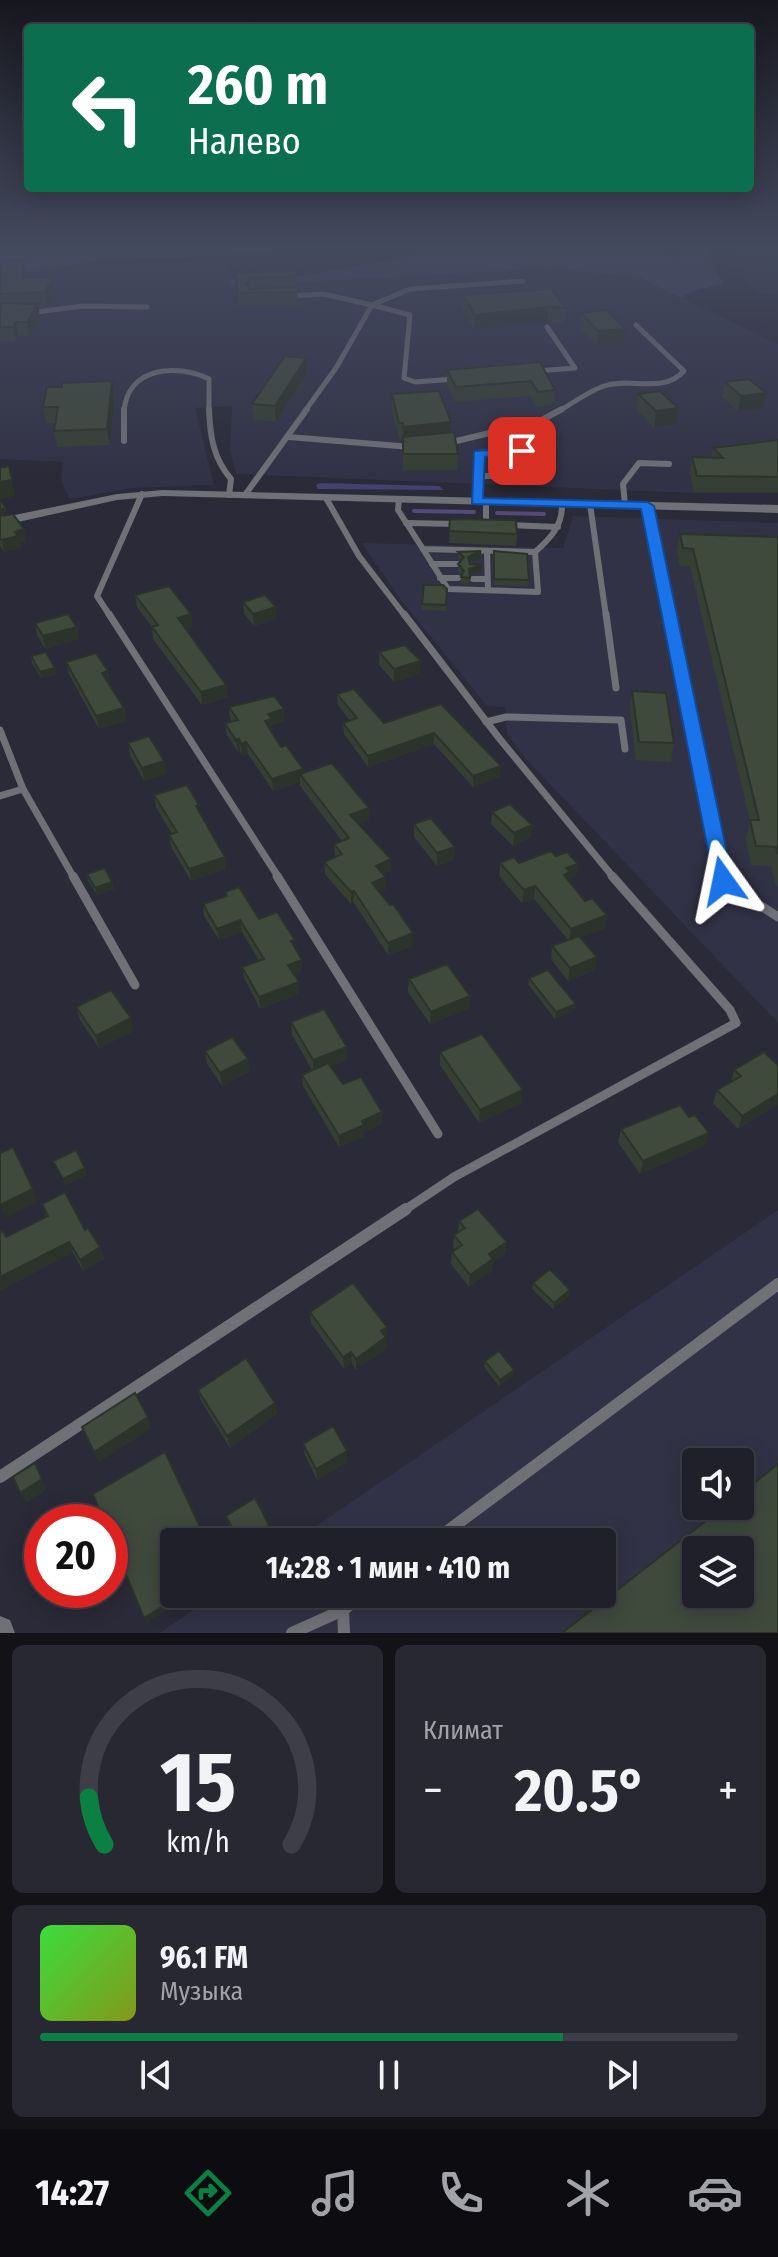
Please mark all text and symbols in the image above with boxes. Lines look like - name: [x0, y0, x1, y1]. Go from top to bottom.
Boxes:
- text: 260 m: [188, 52, 328, 119]
- icon: left: [56, 56, 160, 160]
- text: Налево: [188, 120, 301, 164]
- pin: [488, 417, 556, 485]
- icon: arrive: [500, 429, 544, 473]
- position arrow: [681, 839, 765, 923]
- map controls: [682, 1448, 754, 1608]
- button: sound: [682, 1448, 754, 1520]
- speed limit sign: 20: [24, 1504, 128, 1608]
- button: layers: [682, 1536, 754, 1608]
- text: 14:28 · 1 мин · 410 m: [266, 1550, 510, 1586]
- text: Климат: [423, 1715, 503, 1746]
- text: 15: [159, 1733, 236, 1833]
- text: 20.5°: [515, 1755, 646, 1827]
- text: −: [423, 1764, 443, 1817]
- text: +: [718, 1764, 738, 1817]
- text: km/h: [166, 1825, 229, 1860]
- text: 96.1 FM: [160, 1940, 248, 1976]
- text: Музыка: [160, 1976, 243, 2007]
- icon: previous: [134, 2053, 178, 2097]
- icon: pause: [367, 2053, 411, 2097]
- icon: next: [600, 2053, 644, 2097]
- icon: directions: [180, 2165, 236, 2221]
- icon: music: [307, 2165, 363, 2221]
- icon: phone: [433, 2165, 489, 2221]
- icon: climate: [560, 2165, 616, 2221]
- icon: car: [687, 2165, 743, 2221]
- text: 14:27: [35, 2171, 109, 2215]

